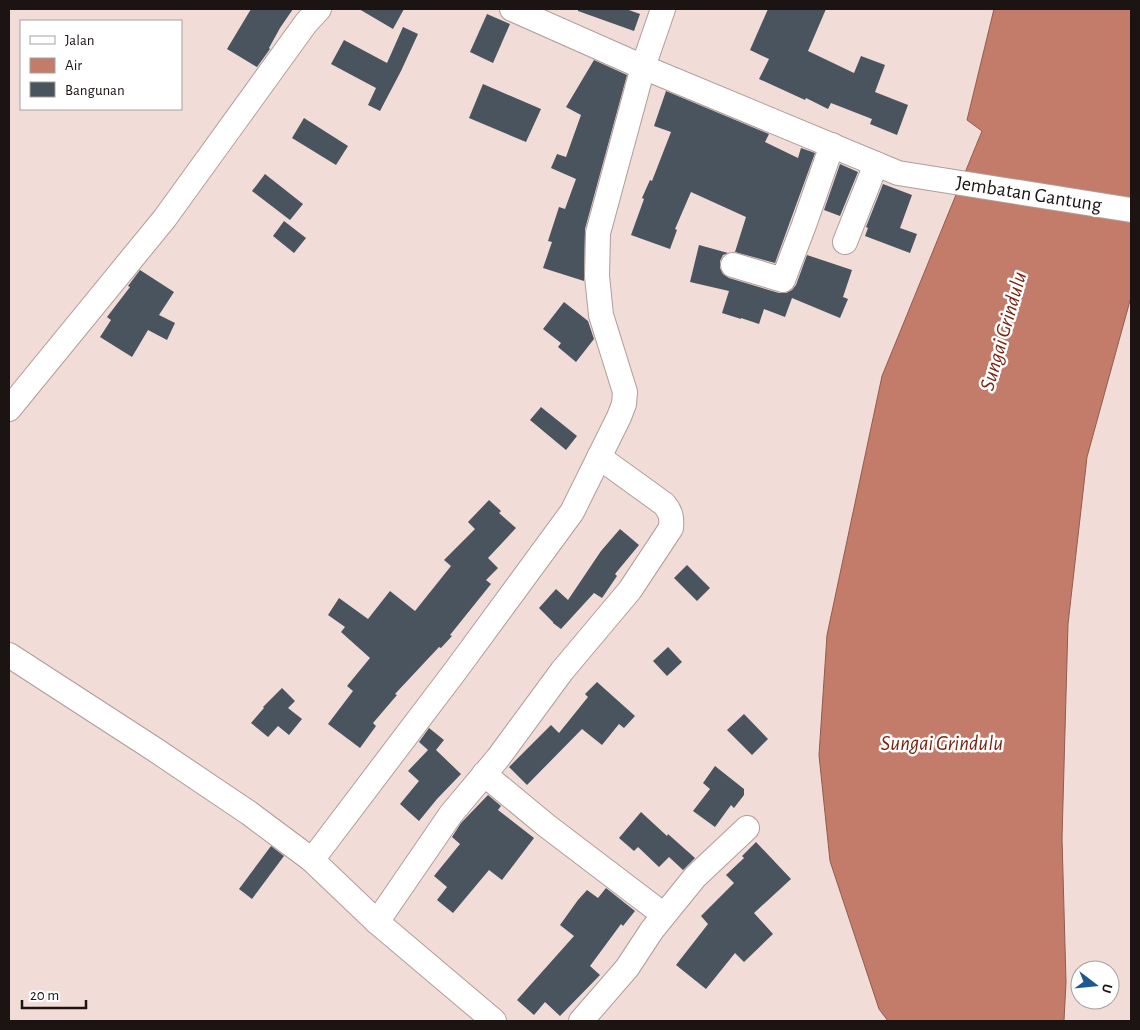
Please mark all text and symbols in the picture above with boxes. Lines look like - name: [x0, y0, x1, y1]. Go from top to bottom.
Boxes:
- legend: [20, 20, 182, 110]
- text: Jalan: [65, 33, 95, 48]
- text: Air: [65, 58, 82, 73]
- text: Bangunan: [65, 83, 125, 98]
- street label: Jembatan Gantung: [955, 173, 1103, 215]
- water label: Sungai Grindulu: [977, 269, 1030, 393]
- water label: Sungai Grindulu: [881, 733, 1003, 754]
- north arrow: [1070, 960, 1120, 1010]
- scale bar: [22, 978, 86, 1010]
- text: U: [1099, 982, 1114, 995]
- text: 20 m: [30, 988, 59, 1003]

